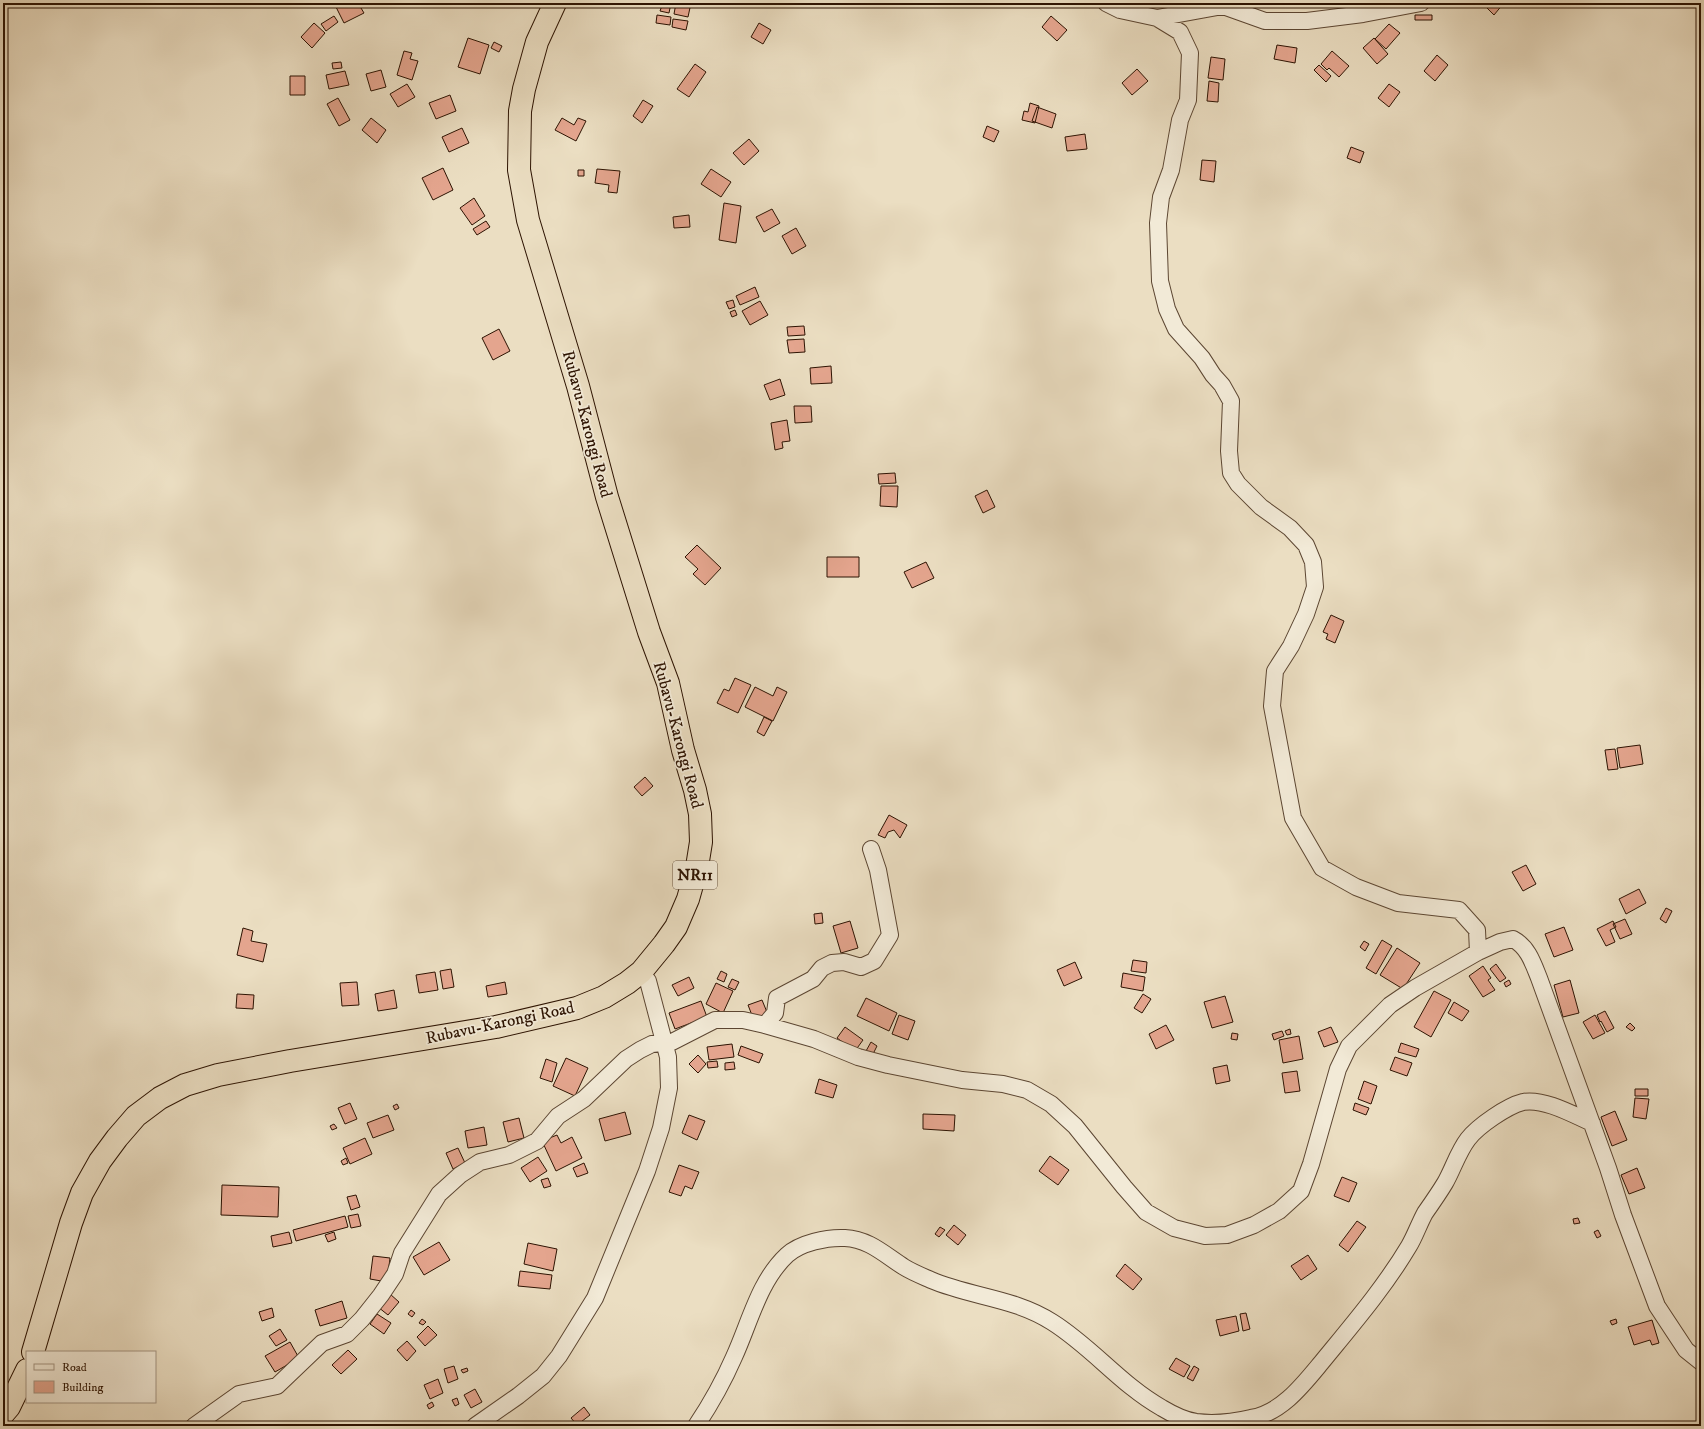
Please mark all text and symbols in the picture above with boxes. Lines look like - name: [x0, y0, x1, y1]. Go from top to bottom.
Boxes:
- street label: Rubavu-Karongi Road: [557, 348, 617, 500]
- street label: Rubavu-Karongi Road: [648, 659, 708, 811]
- road number: NR11: [673, 861, 717, 889]
- street label: Rubavu-Karongi Road: [424, 996, 577, 1049]
- legend: [26, 1351, 156, 1403]
- text: Road: [62, 1360, 87, 1375]
- text: Building: [62, 1380, 103, 1395]

